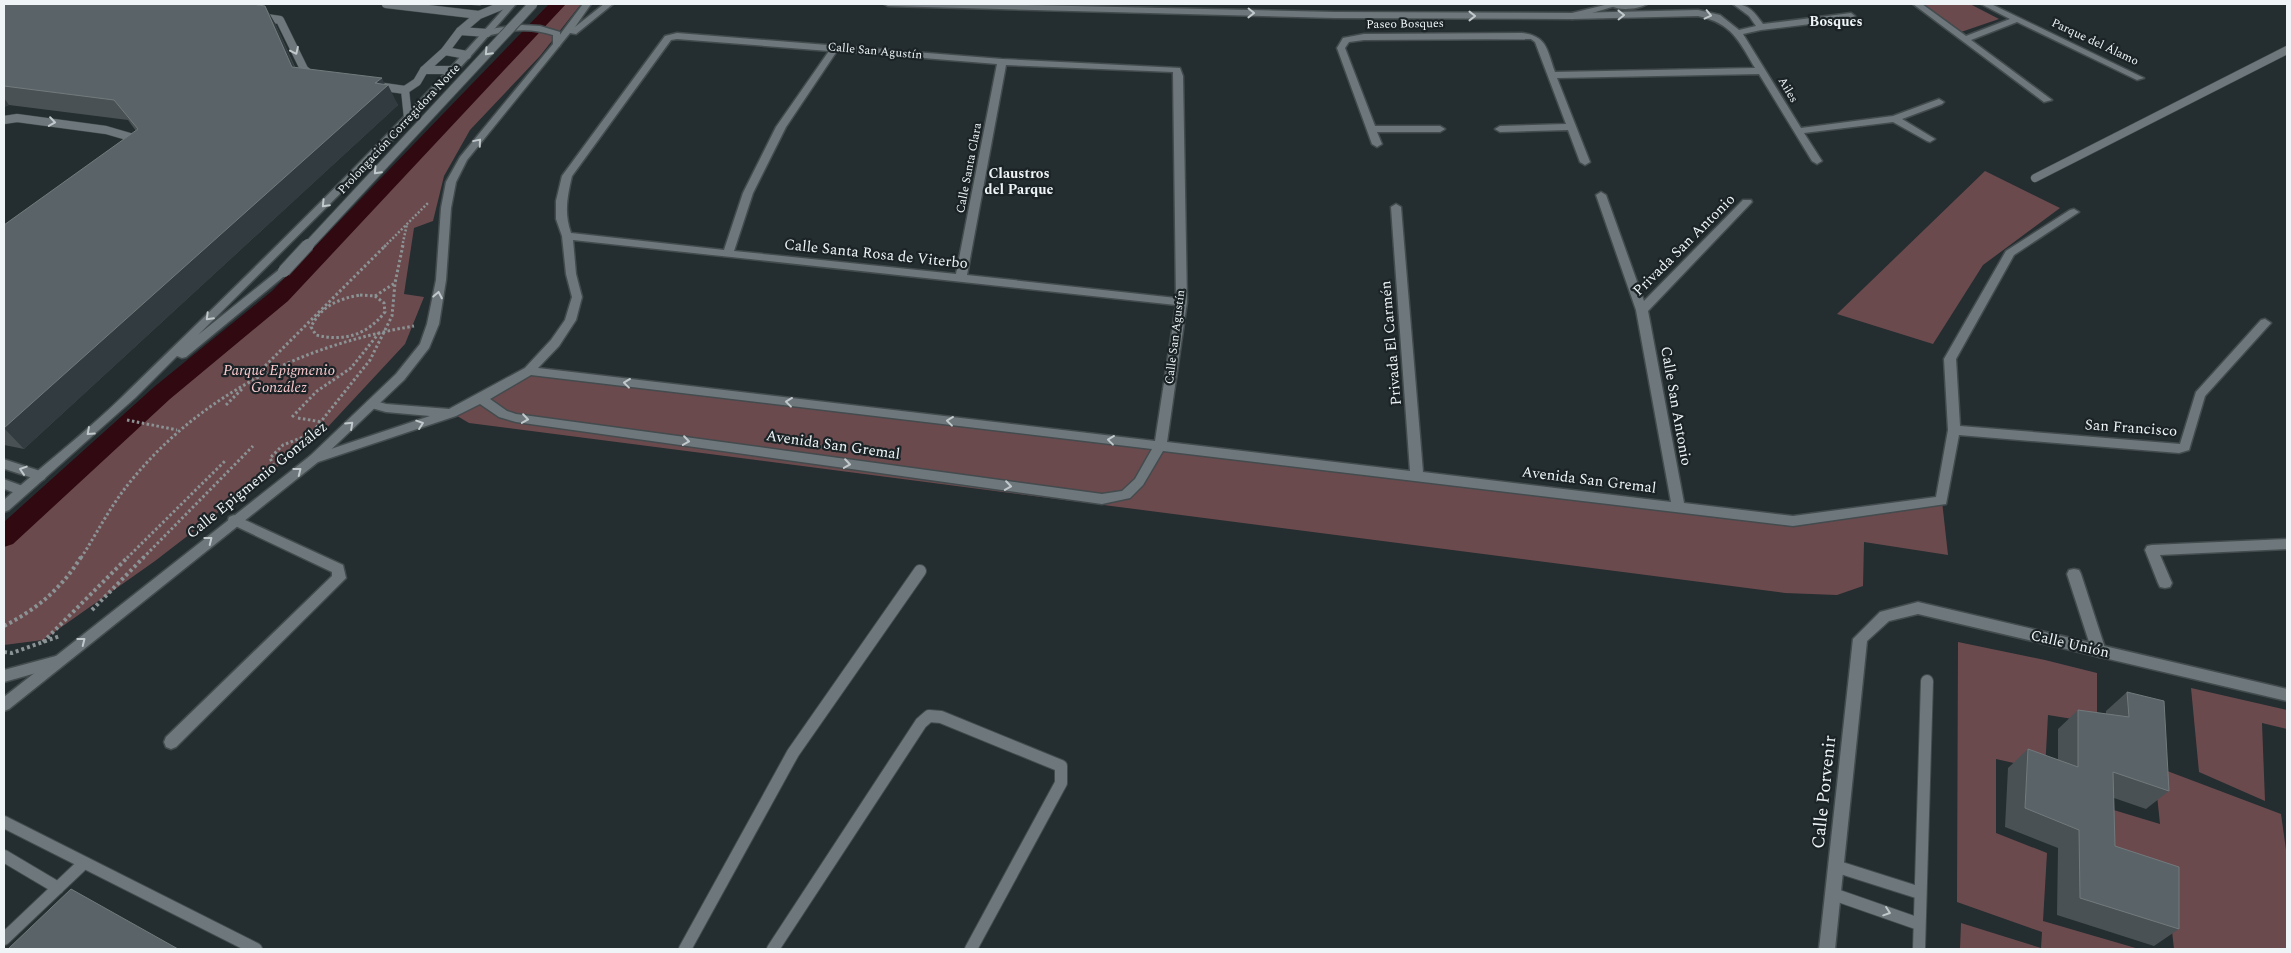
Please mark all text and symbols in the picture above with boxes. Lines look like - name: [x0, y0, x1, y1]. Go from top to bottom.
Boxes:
- one-way arrow: [1248, 8, 1255, 18]
- one-way arrow: [1468, 10, 1476, 21]
- one-way arrow: [1618, 10, 1625, 20]
- one-way arrow: [1703, 10, 1712, 20]
- district label: Bosques: [1809, 11, 1863, 32]
- street label: Parque del Álamo: [2048, 13, 2142, 71]
- street label: Paseo Bosques: [1366, 14, 1444, 34]
- street label: Calle San Agustín: [827, 37, 923, 65]
- one-way arrow: [289, 46, 299, 55]
- one-way arrow: [485, 47, 494, 56]
- street label: Prolongación Corregidora Norte: [333, 59, 465, 199]
- street label: Ailes: [1773, 73, 1803, 107]
- one-way arrow: [48, 116, 56, 126]
- street label: Calle Santa Clara: [951, 121, 987, 215]
- one-way arrow: [473, 138, 482, 147]
- district label: Claustros del Parque: [984, 163, 1054, 200]
- one-way arrow: [374, 165, 383, 174]
- street label: Privada San Antonio: [1627, 188, 1741, 302]
- one-way arrow: [322, 198, 331, 207]
- street label: Calle Santa Rosa de Viterbo: [783, 233, 969, 275]
- street label: Privada El Carmén: [1374, 279, 1408, 406]
- street label: Calle San Agustín: [1160, 289, 1190, 385]
- one-way arrow: [433, 290, 443, 299]
- one-way arrow: [205, 311, 214, 320]
- street label: Calle San Antonio: [1654, 344, 1698, 468]
- park label: Parque Epigmenio González: [223, 359, 335, 399]
- one-way arrow: [623, 378, 631, 389]
- one-way arrow: [784, 397, 792, 408]
- one-way arrow: [521, 413, 529, 424]
- street label: San Francisco: [2084, 413, 2178, 443]
- street label: Calle Epigmenio González: [181, 416, 333, 544]
- one-way arrow: [946, 416, 954, 427]
- one-way arrow: [415, 420, 424, 430]
- one-way arrow: [344, 422, 353, 431]
- street label: Avenida San Gremal: [764, 424, 902, 466]
- one-way arrow: [86, 426, 95, 435]
- one-way arrow: [682, 435, 690, 446]
- one-way arrow: [1107, 435, 1115, 446]
- one-way arrow: [843, 458, 851, 468]
- street label: Avenida San Gremal: [1520, 460, 1658, 500]
- one-way arrow: [19, 465, 27, 475]
- one-way arrow: [292, 468, 302, 477]
- one-way arrow: [1004, 480, 1012, 491]
- one-way arrow: [203, 537, 212, 545]
- street label: Calle Unión: [2028, 624, 2112, 664]
- one-way arrow: [76, 638, 85, 646]
- street label: Calle Porvenir: [1805, 734, 1843, 850]
- one-way arrow: [1882, 907, 1890, 917]

